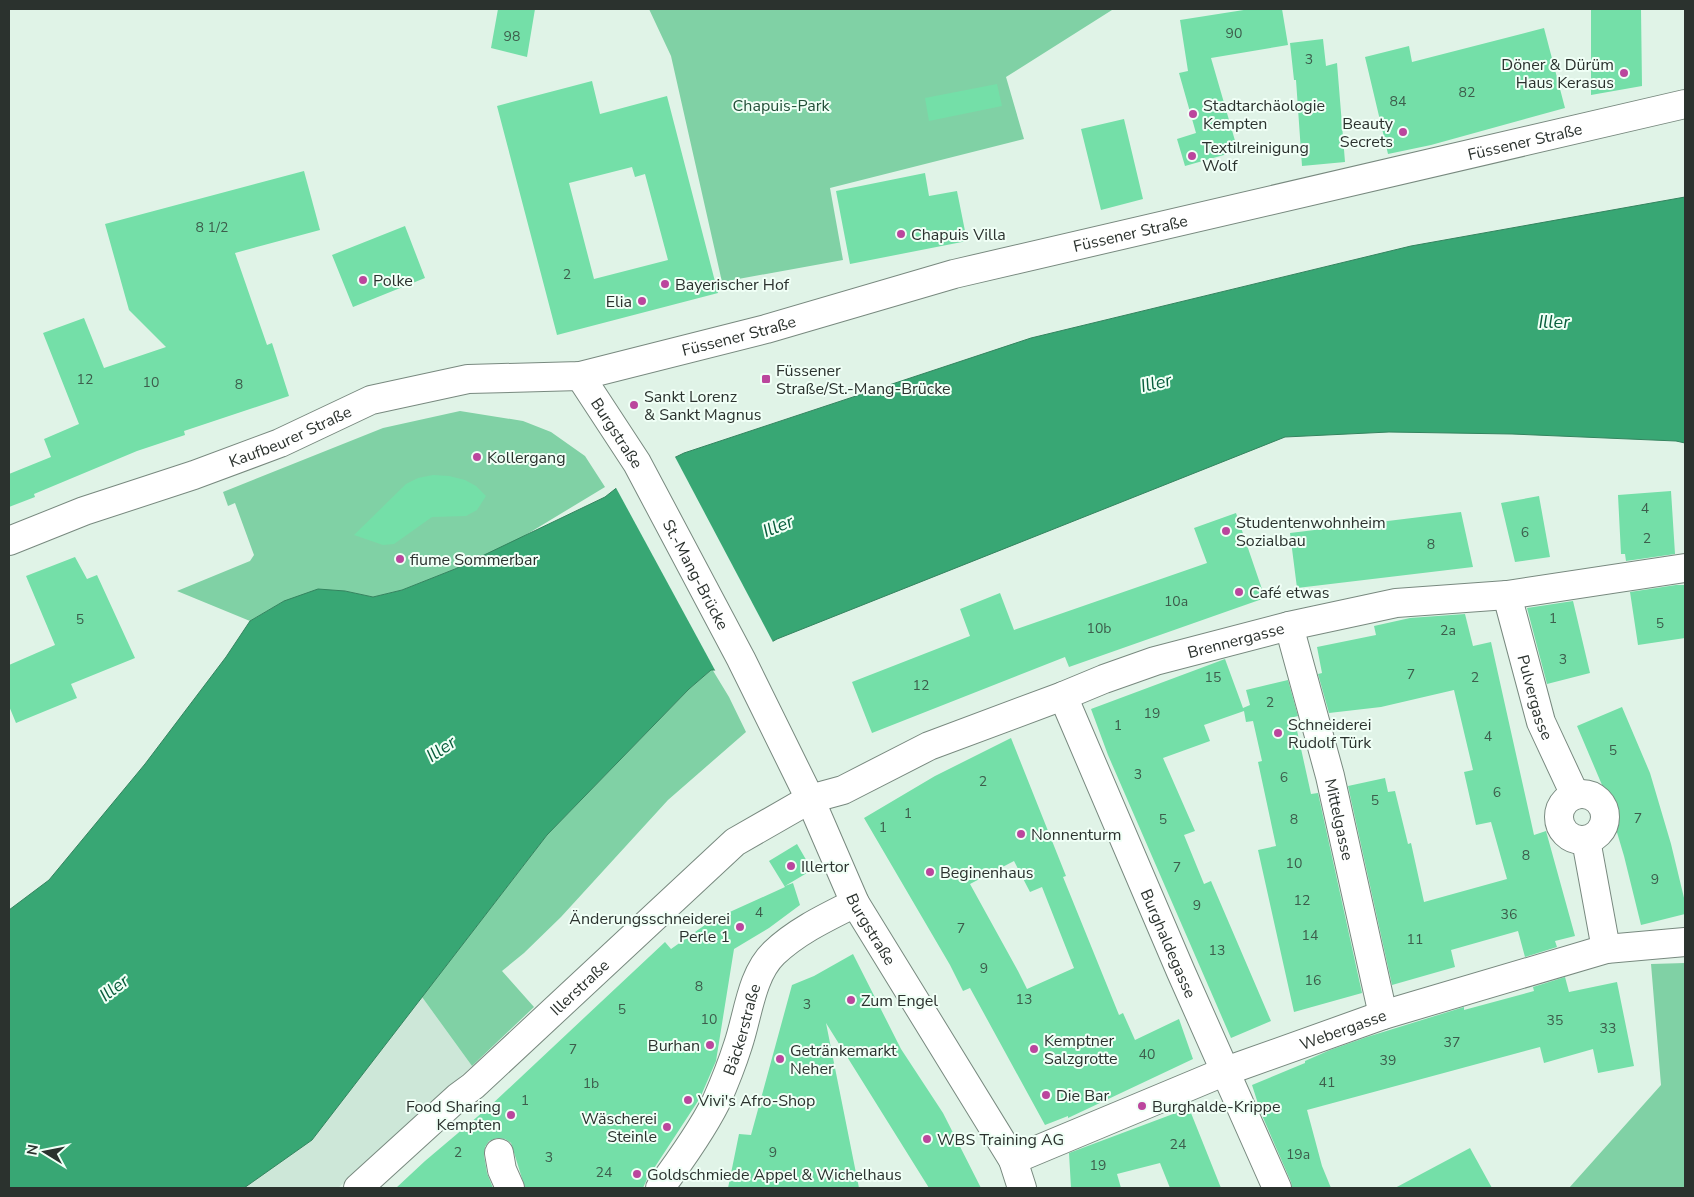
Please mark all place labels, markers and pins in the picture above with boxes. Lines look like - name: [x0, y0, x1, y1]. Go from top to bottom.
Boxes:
- place label: Döner & Dürüm Haus Kerasus: [1501, 54, 1614, 94]
- marker: Döner & Dürüm Haus Kerasus: [1618, 67, 1630, 79]
- place label: Stadtarchäologie Kempten: [1203, 95, 1325, 135]
- marker: Stadtarchäologie Kempten: [1187, 108, 1199, 120]
- place label: Beauty Secrets: [1340, 113, 1394, 153]
- marker: Beauty Secrets: [1397, 126, 1409, 138]
- place label: Textilreinigung Wolf: [1202, 137, 1309, 177]
- marker: Textilreinigung Wolf: [1186, 150, 1198, 162]
- place label: Chapuis Villa: [911, 224, 1006, 246]
- marker: Chapuis Villa: [895, 228, 907, 240]
- place label: Polke: [373, 270, 413, 292]
- marker: Polke: [357, 274, 369, 286]
- place label: Bayerischer Hof: [675, 274, 790, 296]
- marker: Bayerischer Hof: [659, 278, 671, 290]
- place label: Elia: [606, 291, 632, 313]
- marker: Elia: [636, 295, 648, 307]
- place label: Füssener Straße/St.-Mang-Brücke: [776, 360, 951, 400]
- marker: Füssener Straße/St.-Mang-Brücke: [760, 373, 772, 385]
- place label: Sankt Lorenz & Sankt Magnus: [644, 386, 761, 426]
- marker: Sankt Lorenz & Sankt Magnus: [628, 399, 640, 411]
- place label: Kollergang: [487, 447, 566, 469]
- marker: Kollergang: [471, 451, 483, 463]
- place label: Studentenwohnheim Sozialbau: [1236, 512, 1386, 552]
- marker: Studentenwohnheim Sozialbau: [1220, 525, 1232, 537]
- place label: fiume Sommerbar: [410, 549, 538, 571]
- marker: fiume Sommerbar: [394, 553, 406, 565]
- place label: Café etwas: [1249, 582, 1329, 604]
- marker: Café etwas: [1233, 586, 1245, 598]
- place label: Schneiderei Rudolf Türk: [1288, 714, 1372, 754]
- marker: Schneiderei Rudolf Türk: [1272, 727, 1284, 739]
- place label: Nonnenturm: [1031, 824, 1122, 846]
- marker: Nonnenturm: [1015, 828, 1027, 840]
- place label: Illertor: [801, 856, 850, 878]
- marker: Illertor: [785, 860, 797, 872]
- place label: Beginenhaus: [940, 862, 1033, 884]
- marker: Beginenhaus: [924, 866, 936, 878]
- place label: Änderungsschneiderei Perle 1: [569, 908, 730, 948]
- marker: Änderungsschneiderei Perle 1: [734, 921, 746, 933]
- place label: Zum Engel: [861, 990, 938, 1012]
- marker: Zum Engel: [845, 994, 857, 1006]
- place label: Kemptner Salzgrotte: [1044, 1030, 1118, 1070]
- place label: Burhan: [648, 1035, 700, 1057]
- marker: Burhan: [704, 1039, 716, 1051]
- place label: Getränkemarkt Neher: [790, 1040, 897, 1080]
- marker: Kemptner Salzgrotte: [1028, 1043, 1040, 1055]
- marker: Getränkemarkt Neher: [774, 1053, 786, 1065]
- place label: Die Bar: [1056, 1085, 1110, 1107]
- marker: Die Bar: [1040, 1089, 1052, 1101]
- place label: Vivi's Afro-Shop: [697, 1090, 815, 1112]
- marker: Vivi's Afro-Shop: [682, 1094, 694, 1106]
- place label: Food Sharing Kempten: [406, 1096, 501, 1136]
- place label: Burghalde-Krippe: [1152, 1096, 1280, 1118]
- marker: Burghalde-Krippe: [1136, 1100, 1148, 1112]
- place label: Wäscherei Steinle: [581, 1108, 657, 1148]
- marker: Food Sharing Kempten: [505, 1109, 517, 1121]
- marker: Wäscherei Steinle: [661, 1121, 673, 1133]
- place label: WBS Training AG: [937, 1129, 1064, 1151]
- marker: WBS Training AG: [921, 1133, 933, 1145]
- place label: Goldschmiede Appel & Wichelhaus: [647, 1164, 902, 1186]
- marker: Goldschmiede Appel & Wichelhaus: [631, 1168, 643, 1180]

